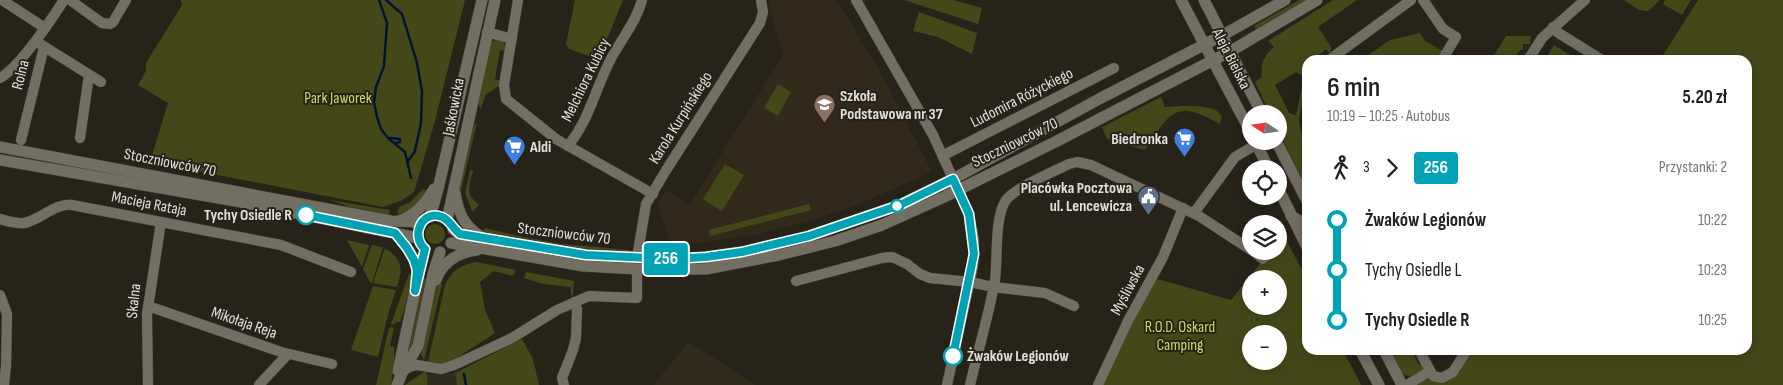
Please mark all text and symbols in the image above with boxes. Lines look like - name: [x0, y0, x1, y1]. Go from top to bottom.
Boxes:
- street label: Aleja Bielska: [1207, 25, 1254, 93]
- street label: Melchiora Kubicy: [558, 35, 614, 125]
- street label: Rolna: [8, 58, 34, 92]
- street label: Ludomira Różyckiego: [967, 64, 1077, 132]
- street label: Karola Kurpińskiego: [645, 68, 717, 168]
- text: 6 min: [1327, 71, 1380, 104]
- street label: Jaśkowicka: [439, 77, 469, 138]
- text: 5.20 zł: [1682, 86, 1727, 109]
- place label: Szkoła Podstawowa nr 37: [840, 87, 943, 124]
- park label: Park Jaworek: [304, 89, 372, 108]
- school or university icon: Szkoła Podstawowa nr 37: [812, 93, 836, 124]
- north arrow: [1242, 105, 1288, 150]
- map controls: [1242, 105, 1287, 370]
- text: 10:19 – 10:25 · Autobus: [1327, 107, 1450, 126]
- street label: Stoczniowców 70: [969, 114, 1061, 172]
- supermarket icon: Biedronka: [1172, 127, 1196, 158]
- place label: Biedronka: [1111, 130, 1168, 149]
- supermarket icon: Aldi: [502, 135, 526, 166]
- place label: Aldi: [529, 138, 551, 157]
- street label: Stoczniowców 70: [122, 145, 218, 181]
- icon: walk: [1327, 154, 1355, 182]
- icon: forward: [1378, 154, 1406, 182]
- text: 256: [1424, 157, 1448, 178]
- text: 3: [1363, 158, 1370, 177]
- text: Przystanki: 2: [1659, 158, 1727, 177]
- button: locate: [1242, 160, 1287, 205]
- place label: Placówka Pocztowa ul. Lencewicza: [1021, 179, 1132, 216]
- public building icon: Placówka Pocztowa ul. Lencewicza: [1136, 185, 1160, 216]
- street label: Macieja Rataja: [110, 187, 188, 221]
- unlabelled marker: [890, 199, 904, 213]
- marker: Tychy Osiedle R: [296, 205, 316, 225]
- place label: Tychy Osiedle R: [204, 206, 292, 225]
- text: Żwaków Legionów: [1365, 209, 1486, 232]
- text: 10:22: [1698, 211, 1727, 230]
- button: layers: [1242, 215, 1287, 260]
- street label: Stoczniowców 70: [516, 219, 612, 249]
- line badge: 256: [637, 243, 695, 275]
- text: 256: [654, 248, 678, 269]
- text: Tychy Osiedle L: [1365, 259, 1462, 282]
- street label: Myśliwska: [1107, 261, 1149, 319]
- text: 10:23: [1698, 261, 1727, 280]
- button: +: [1242, 270, 1287, 315]
- street label: Skalna: [123, 283, 145, 319]
- street label: Mikołaja Reja: [209, 303, 279, 343]
- text: Tychy Osiedle R: [1365, 309, 1470, 332]
- text: 10:25: [1698, 311, 1727, 330]
- park label: R.O.D. Oskard Camping: [1145, 318, 1215, 355]
- button: −: [1242, 325, 1287, 370]
- marker: Żwaków Legionów: [943, 346, 963, 366]
- place label: Żwaków Legionów: [967, 347, 1069, 366]

